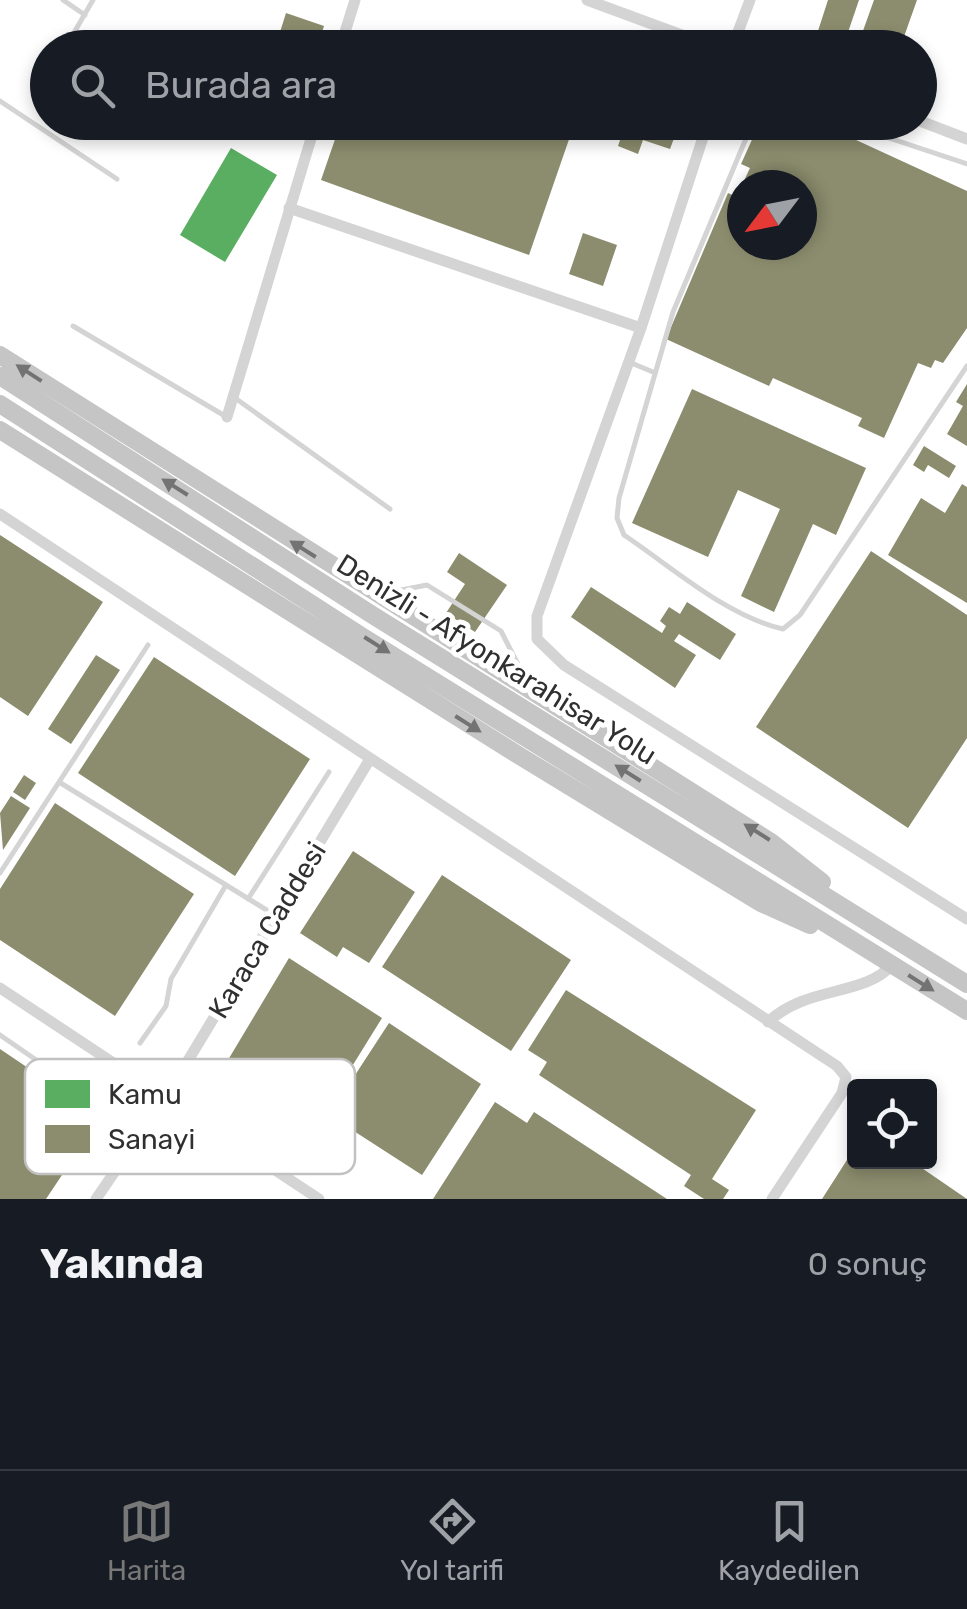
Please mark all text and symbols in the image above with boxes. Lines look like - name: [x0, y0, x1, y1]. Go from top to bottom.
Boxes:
- search box: [30, 30, 937, 140]
- icon: search: [65, 58, 120, 113]
- text: Burada ara: [145, 62, 337, 108]
- north arrow: [727, 170, 817, 260]
- one-way arrow: [16, 365, 43, 383]
- one-way arrow: [162, 479, 189, 497]
- one-way arrow: [289, 540, 317, 558]
- street label: Denizli - Afyonkarahisar Yolu: [331, 547, 663, 772]
- one-way arrow: [363, 636, 391, 653]
- one-way arrow: [454, 714, 481, 732]
- one-way arrow: [614, 765, 642, 782]
- one-way arrow: [743, 824, 770, 842]
- street label: Karaca Caddesi: [202, 836, 333, 1024]
- one-way arrow: [907, 973, 934, 991]
- legend: [25, 1059, 355, 1174]
- text: Kamu: [108, 1078, 182, 1111]
- map controls: [847, 1079, 937, 1169]
- button: locate: [847, 1079, 937, 1169]
- text: Sanayi: [108, 1123, 195, 1156]
- text: Yakında: [40, 1239, 204, 1289]
- text: 0 sonuç: [808, 1245, 927, 1283]
- tab: Harita: [107, 1494, 186, 1587]
- tab: Yol tarifi: [400, 1494, 504, 1587]
- tab: Kaydedilen: [718, 1494, 860, 1587]

